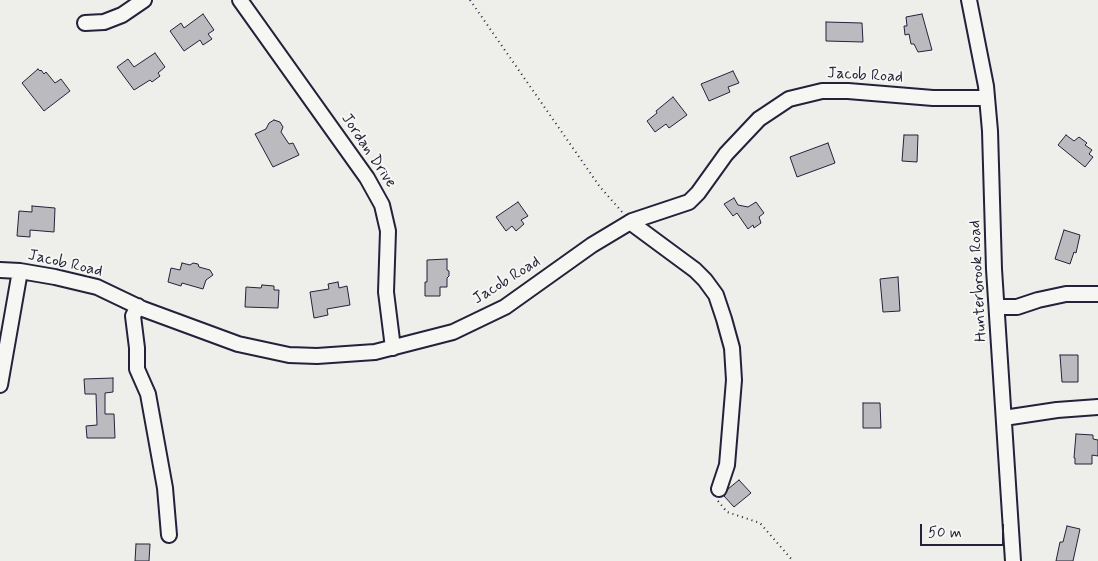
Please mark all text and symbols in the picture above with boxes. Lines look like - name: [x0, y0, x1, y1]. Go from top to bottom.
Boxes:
- street label: Jacob Road: [827, 64, 903, 88]
- street label: Jordan Drive: [336, 110, 400, 192]
- street label: Hunterbrook Road: [966, 220, 992, 342]
- street label: Jacob Road: [26, 246, 104, 282]
- street label: Jacob Road: [470, 253, 544, 309]
- scale bar: [923, 514, 1007, 546]
- text: 50 m: [928, 523, 962, 543]

